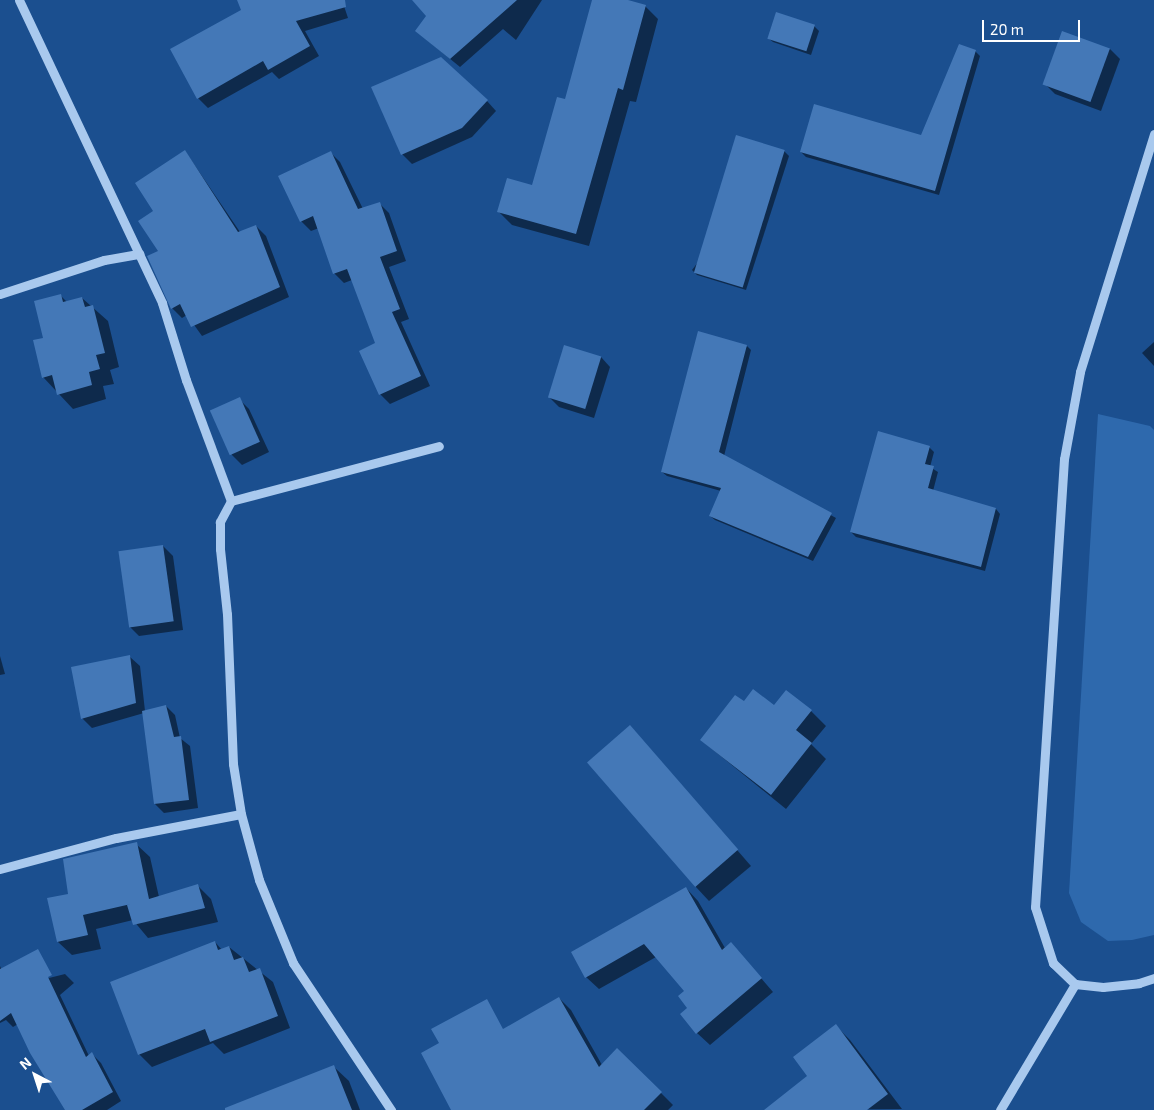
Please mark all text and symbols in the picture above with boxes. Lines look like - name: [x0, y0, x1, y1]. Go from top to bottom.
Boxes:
- scale bar: [984, 10, 1082, 42]
- text: 20 m: [990, 20, 1024, 38]
- north arrow: [10, 1050, 60, 1100]
- text: N: [16, 1053, 34, 1073]

